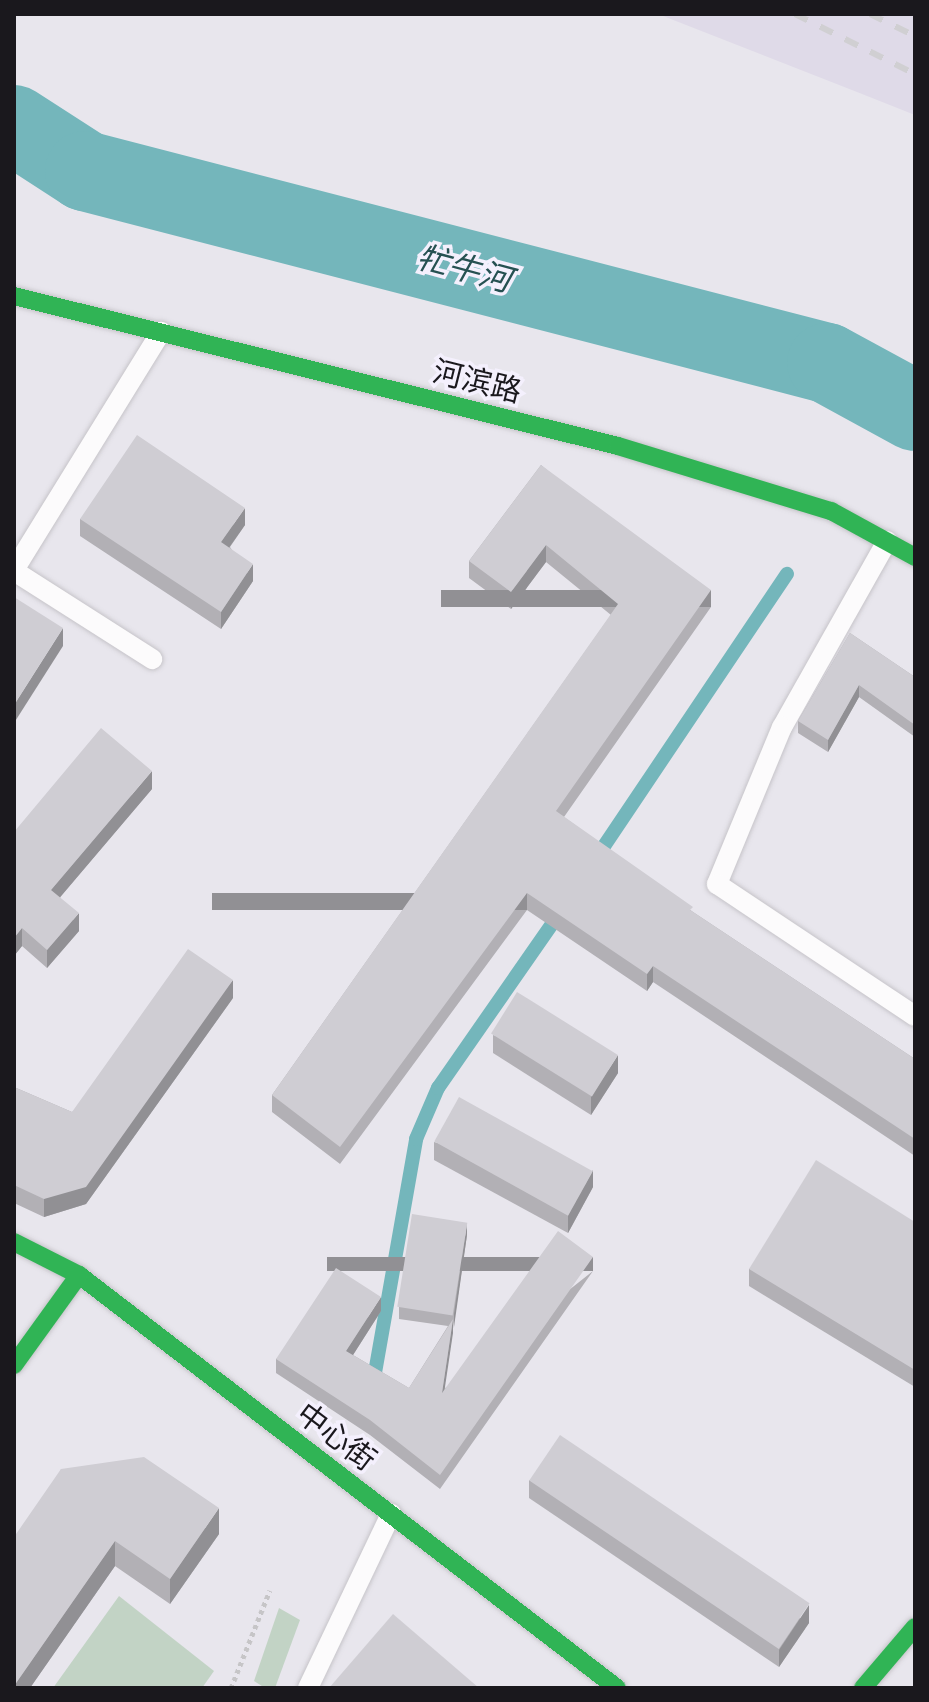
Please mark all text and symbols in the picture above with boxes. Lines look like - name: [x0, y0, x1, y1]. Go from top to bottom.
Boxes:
- water label: 牤牛河: [413, 238, 515, 300]
- street label: 河滨路: [429, 354, 525, 410]
- street label: 中心街: [289, 1396, 383, 1478]

